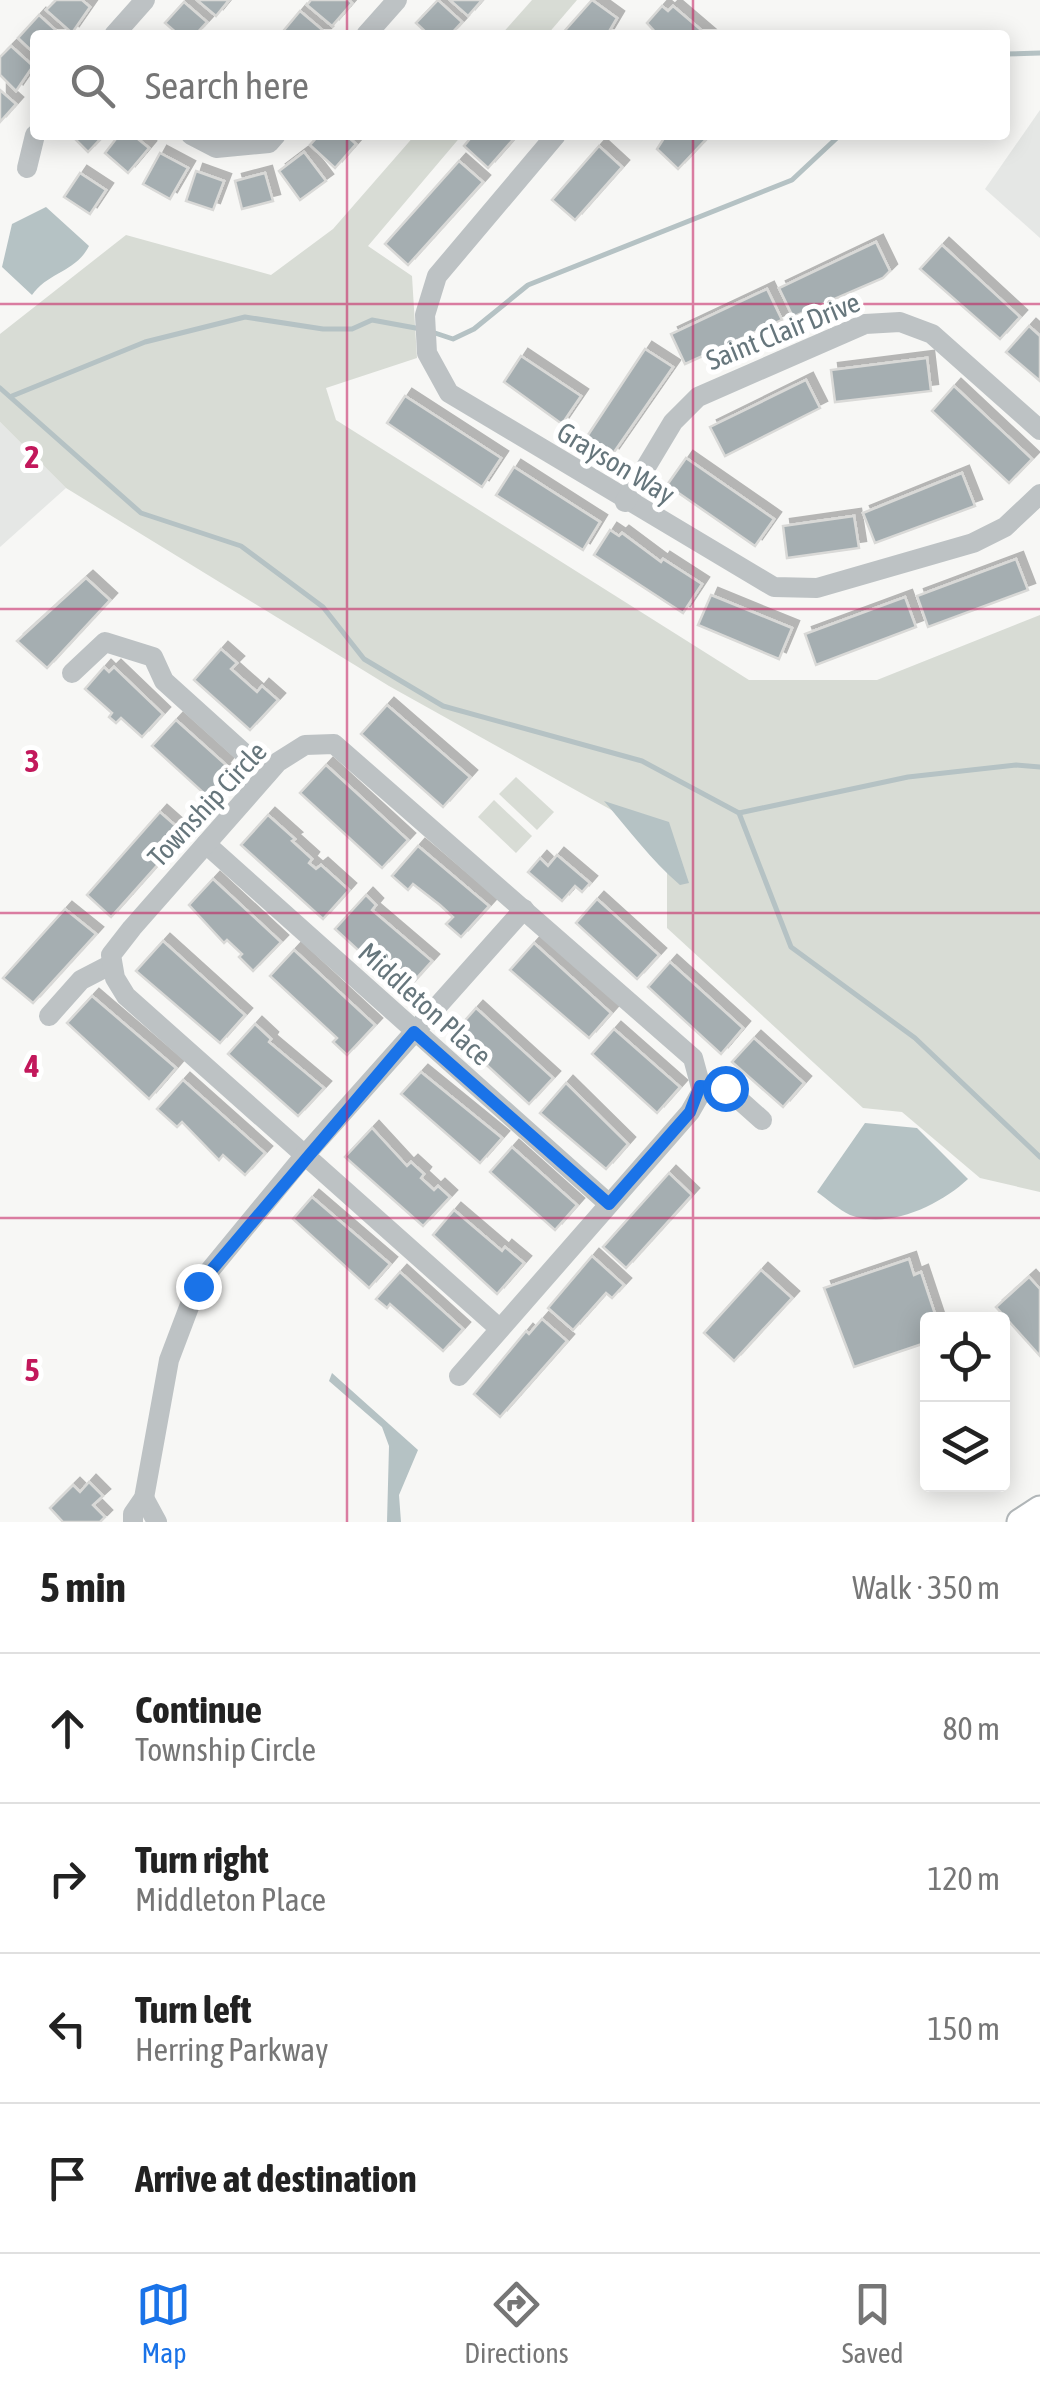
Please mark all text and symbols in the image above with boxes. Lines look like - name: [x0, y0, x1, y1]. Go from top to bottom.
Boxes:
- search box: [30, 30, 1010, 140]
- icon: search: [65, 58, 120, 113]
- text: Search here: [145, 64, 309, 107]
- street label: Saint Clair Drive: [702, 286, 864, 376]
- street label: Grayson Way: [551, 415, 681, 511]
- text: 2: [24, 438, 40, 475]
- street label: Township Circle: [141, 735, 273, 873]
- text: 3: [24, 742, 40, 779]
- street label: Middleton Place: [352, 936, 498, 1072]
- text: 4: [23, 1047, 40, 1084]
- route start: [703, 1066, 749, 1112]
- route end: [176, 1264, 222, 1310]
- map controls: [920, 1312, 1010, 1492]
- button: locate: [920, 1312, 1010, 1402]
- text: 5: [24, 1351, 40, 1388]
- button: layers: [920, 1402, 1010, 1492]
- text: 5 min: [40, 1563, 126, 1611]
- text: Walk · 350 m: [852, 1569, 1000, 1606]
- text: Continue: [135, 1688, 262, 1731]
- icon: ahead: [40, 1701, 95, 1756]
- text: 80 m: [942, 1710, 1000, 1747]
- text: Township Circle: [135, 1731, 316, 1768]
- text: Turn right: [135, 1838, 269, 1881]
- icon: right: [40, 1851, 95, 1906]
- text: 120 m: [927, 1860, 1000, 1897]
- text: Middleton Place: [135, 1881, 326, 1918]
- text: Turn left: [135, 1988, 251, 2031]
- icon: left: [40, 2001, 95, 2056]
- text: 150 m: [927, 2010, 1000, 2047]
- text: Herring Parkway: [135, 2031, 328, 2068]
- icon: arrive: [40, 2151, 95, 2206]
- text: Arrive at destination: [135, 2157, 417, 2200]
- tab: Map: [136, 2277, 191, 2369]
- tab: Directions: [464, 2277, 569, 2369]
- tab: Saved: [842, 2277, 904, 2369]

